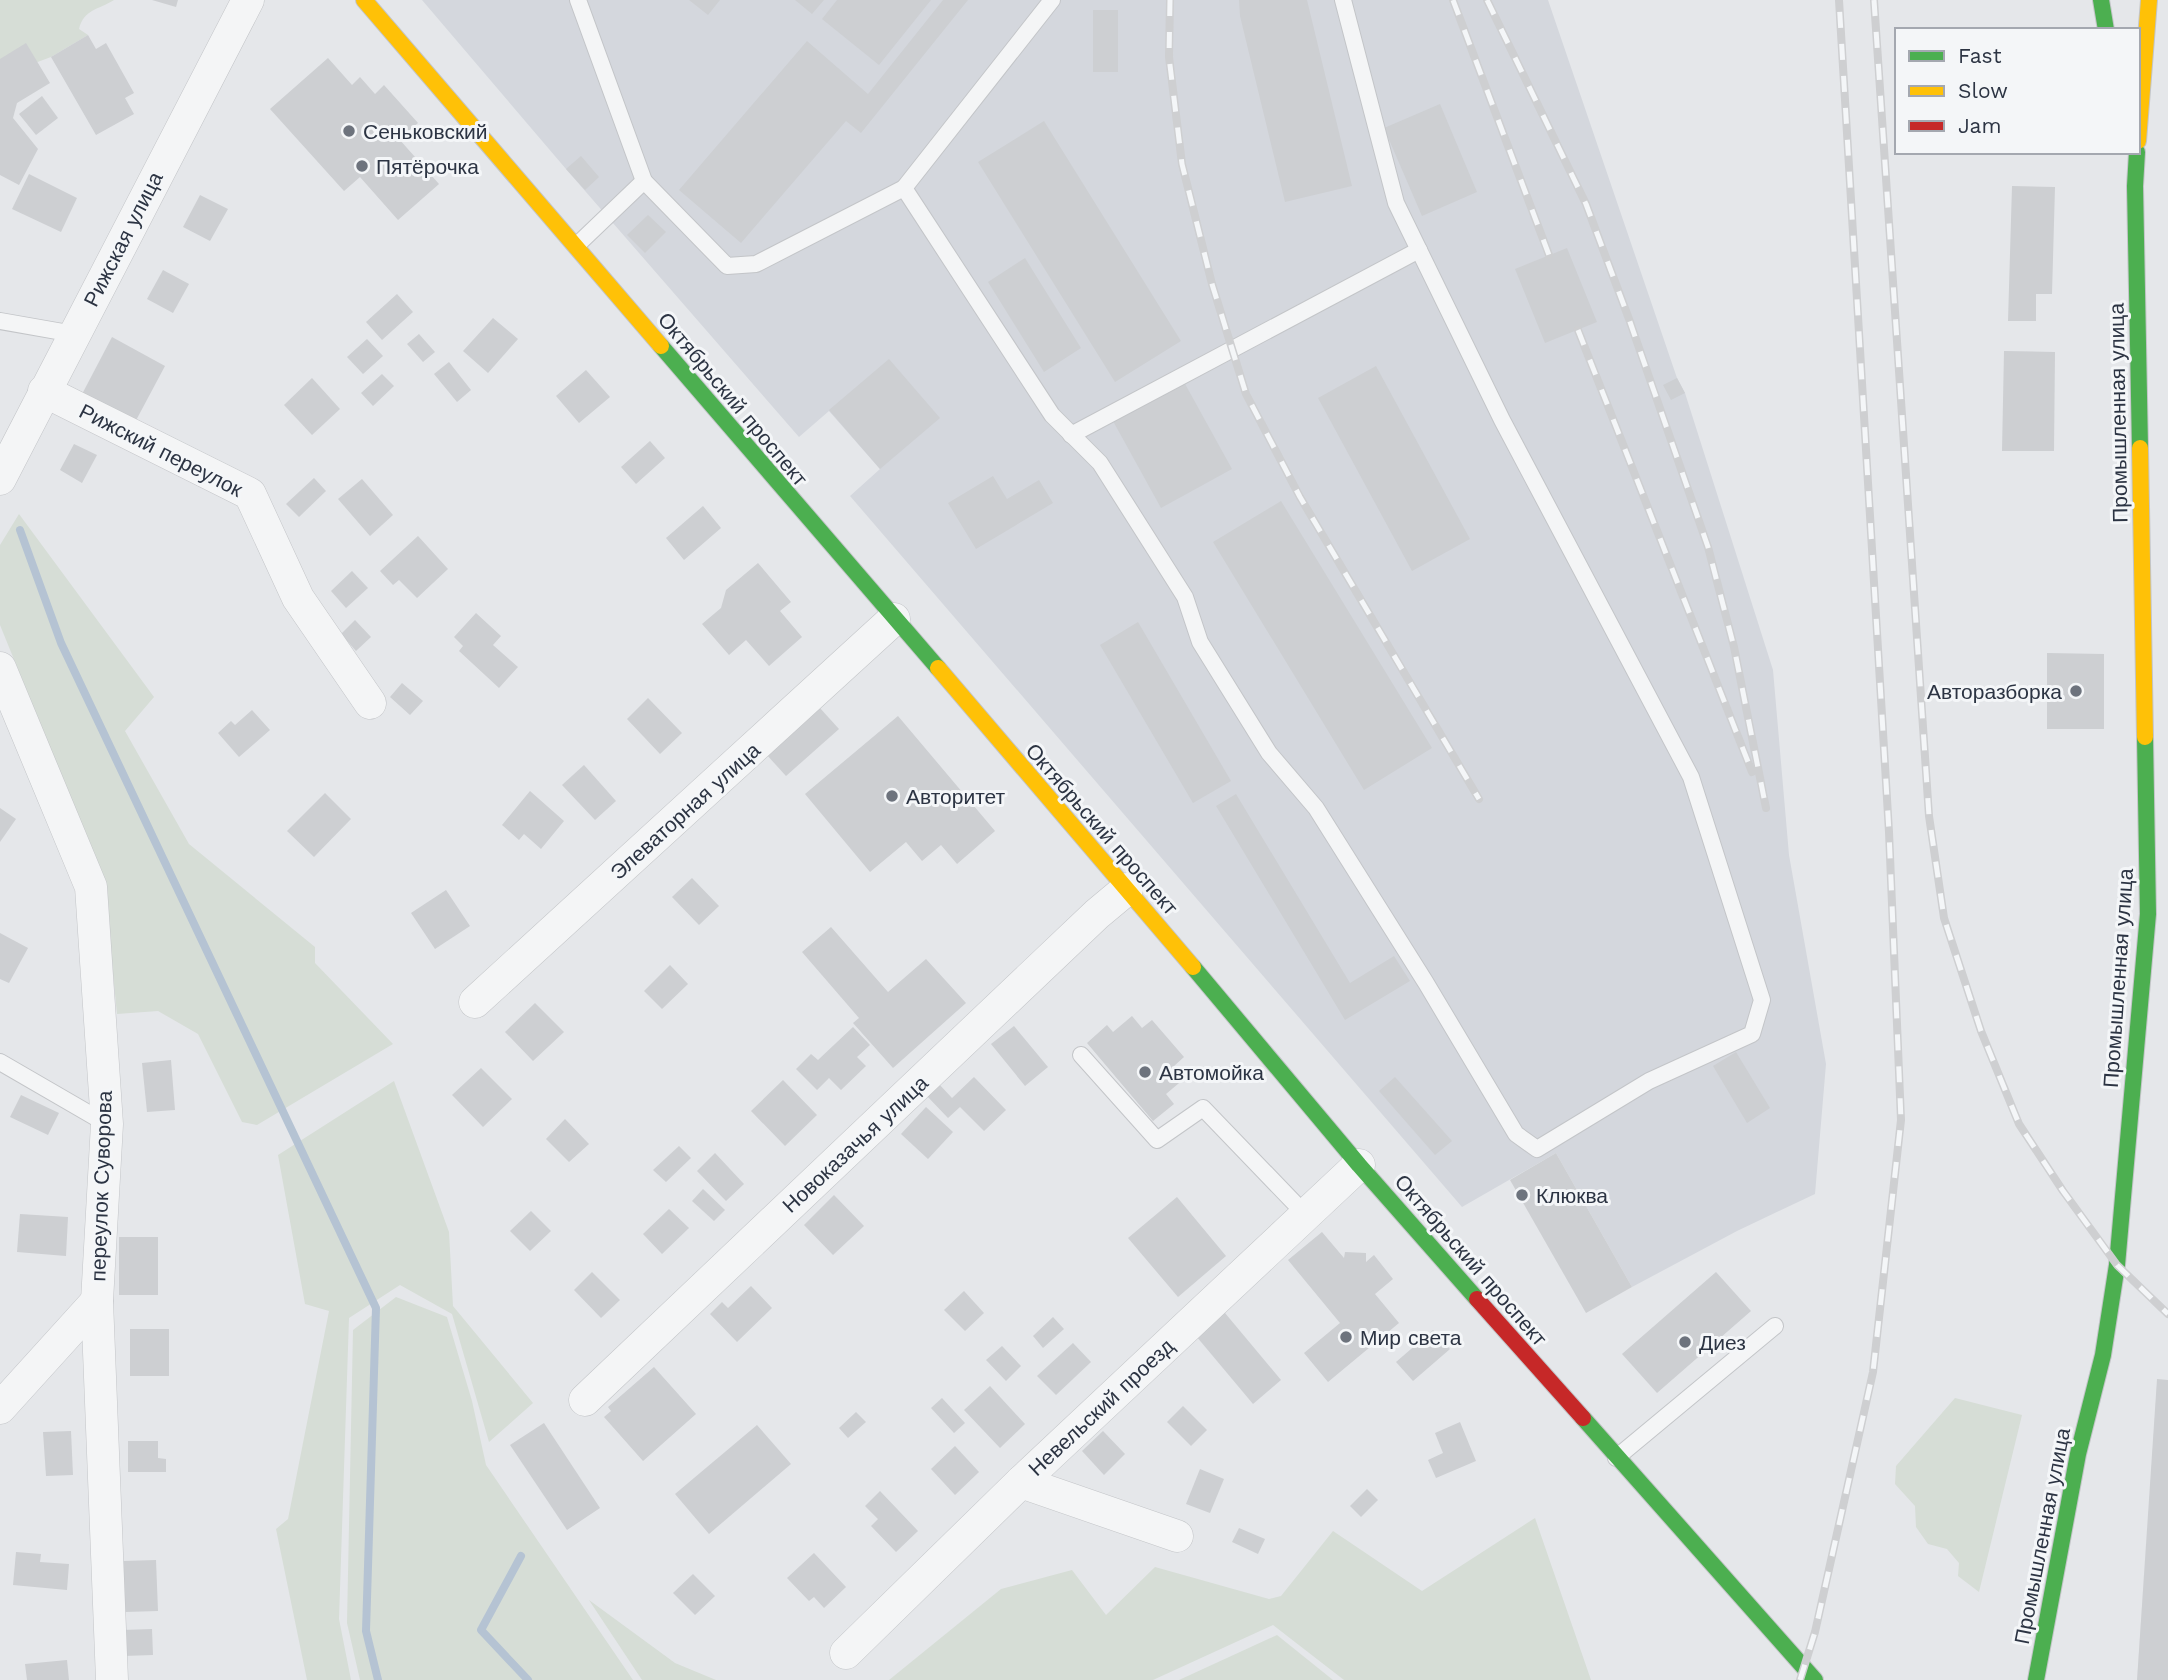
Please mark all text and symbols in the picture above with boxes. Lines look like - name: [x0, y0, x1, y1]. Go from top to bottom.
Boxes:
- legend: [1895, 28, 2140, 154]
- text: Fast: [1958, 43, 2002, 68]
- text: Slow: [1958, 78, 2008, 103]
- text: Jam: [1958, 113, 2001, 138]
- place label: Сеньковский: [363, 119, 488, 144]
- marker: Сеньковский: [341, 123, 357, 139]
- place label: Пятёрочка: [376, 154, 479, 179]
- marker: Пятёрочка: [354, 158, 370, 174]
- street label: Рижская улица: [78, 167, 168, 311]
- street label: Промышленная улица: [2104, 303, 2132, 523]
- street label: Октябрьский проспект: [653, 307, 813, 491]
- street label: Рижский переулок: [75, 398, 247, 502]
- place label: Авторазборка: [1927, 679, 2062, 704]
- marker: Авторазборка: [2068, 683, 2084, 699]
- street label: Элеваторная улица: [605, 737, 765, 885]
- street label: Октябрьский проспект: [1021, 738, 1184, 920]
- place label: Авторитет: [906, 784, 1006, 809]
- marker: Авторитет: [884, 788, 900, 804]
- street label: Промышленная улица: [2098, 867, 2138, 1089]
- place label: Автомойка: [1159, 1060, 1264, 1085]
- marker: Автомойка: [1137, 1064, 1153, 1080]
- street label: Новоказачья улица: [777, 1070, 933, 1218]
- street label: переулок Суворова: [85, 1090, 117, 1282]
- street label: Октябрьский проспект: [1390, 1169, 1553, 1351]
- place label: Клюква: [1536, 1183, 1608, 1208]
- marker: Клюква: [1514, 1187, 1530, 1203]
- place label: Мир света: [1360, 1325, 1462, 1350]
- marker: Мир света: [1338, 1329, 1354, 1345]
- place label: Диез: [1699, 1330, 1746, 1355]
- street label: Невельский проезд: [1023, 1333, 1179, 1481]
- marker: Диез: [1677, 1334, 1693, 1350]
- street label: Промышленная улица: [2009, 1425, 2075, 1646]

